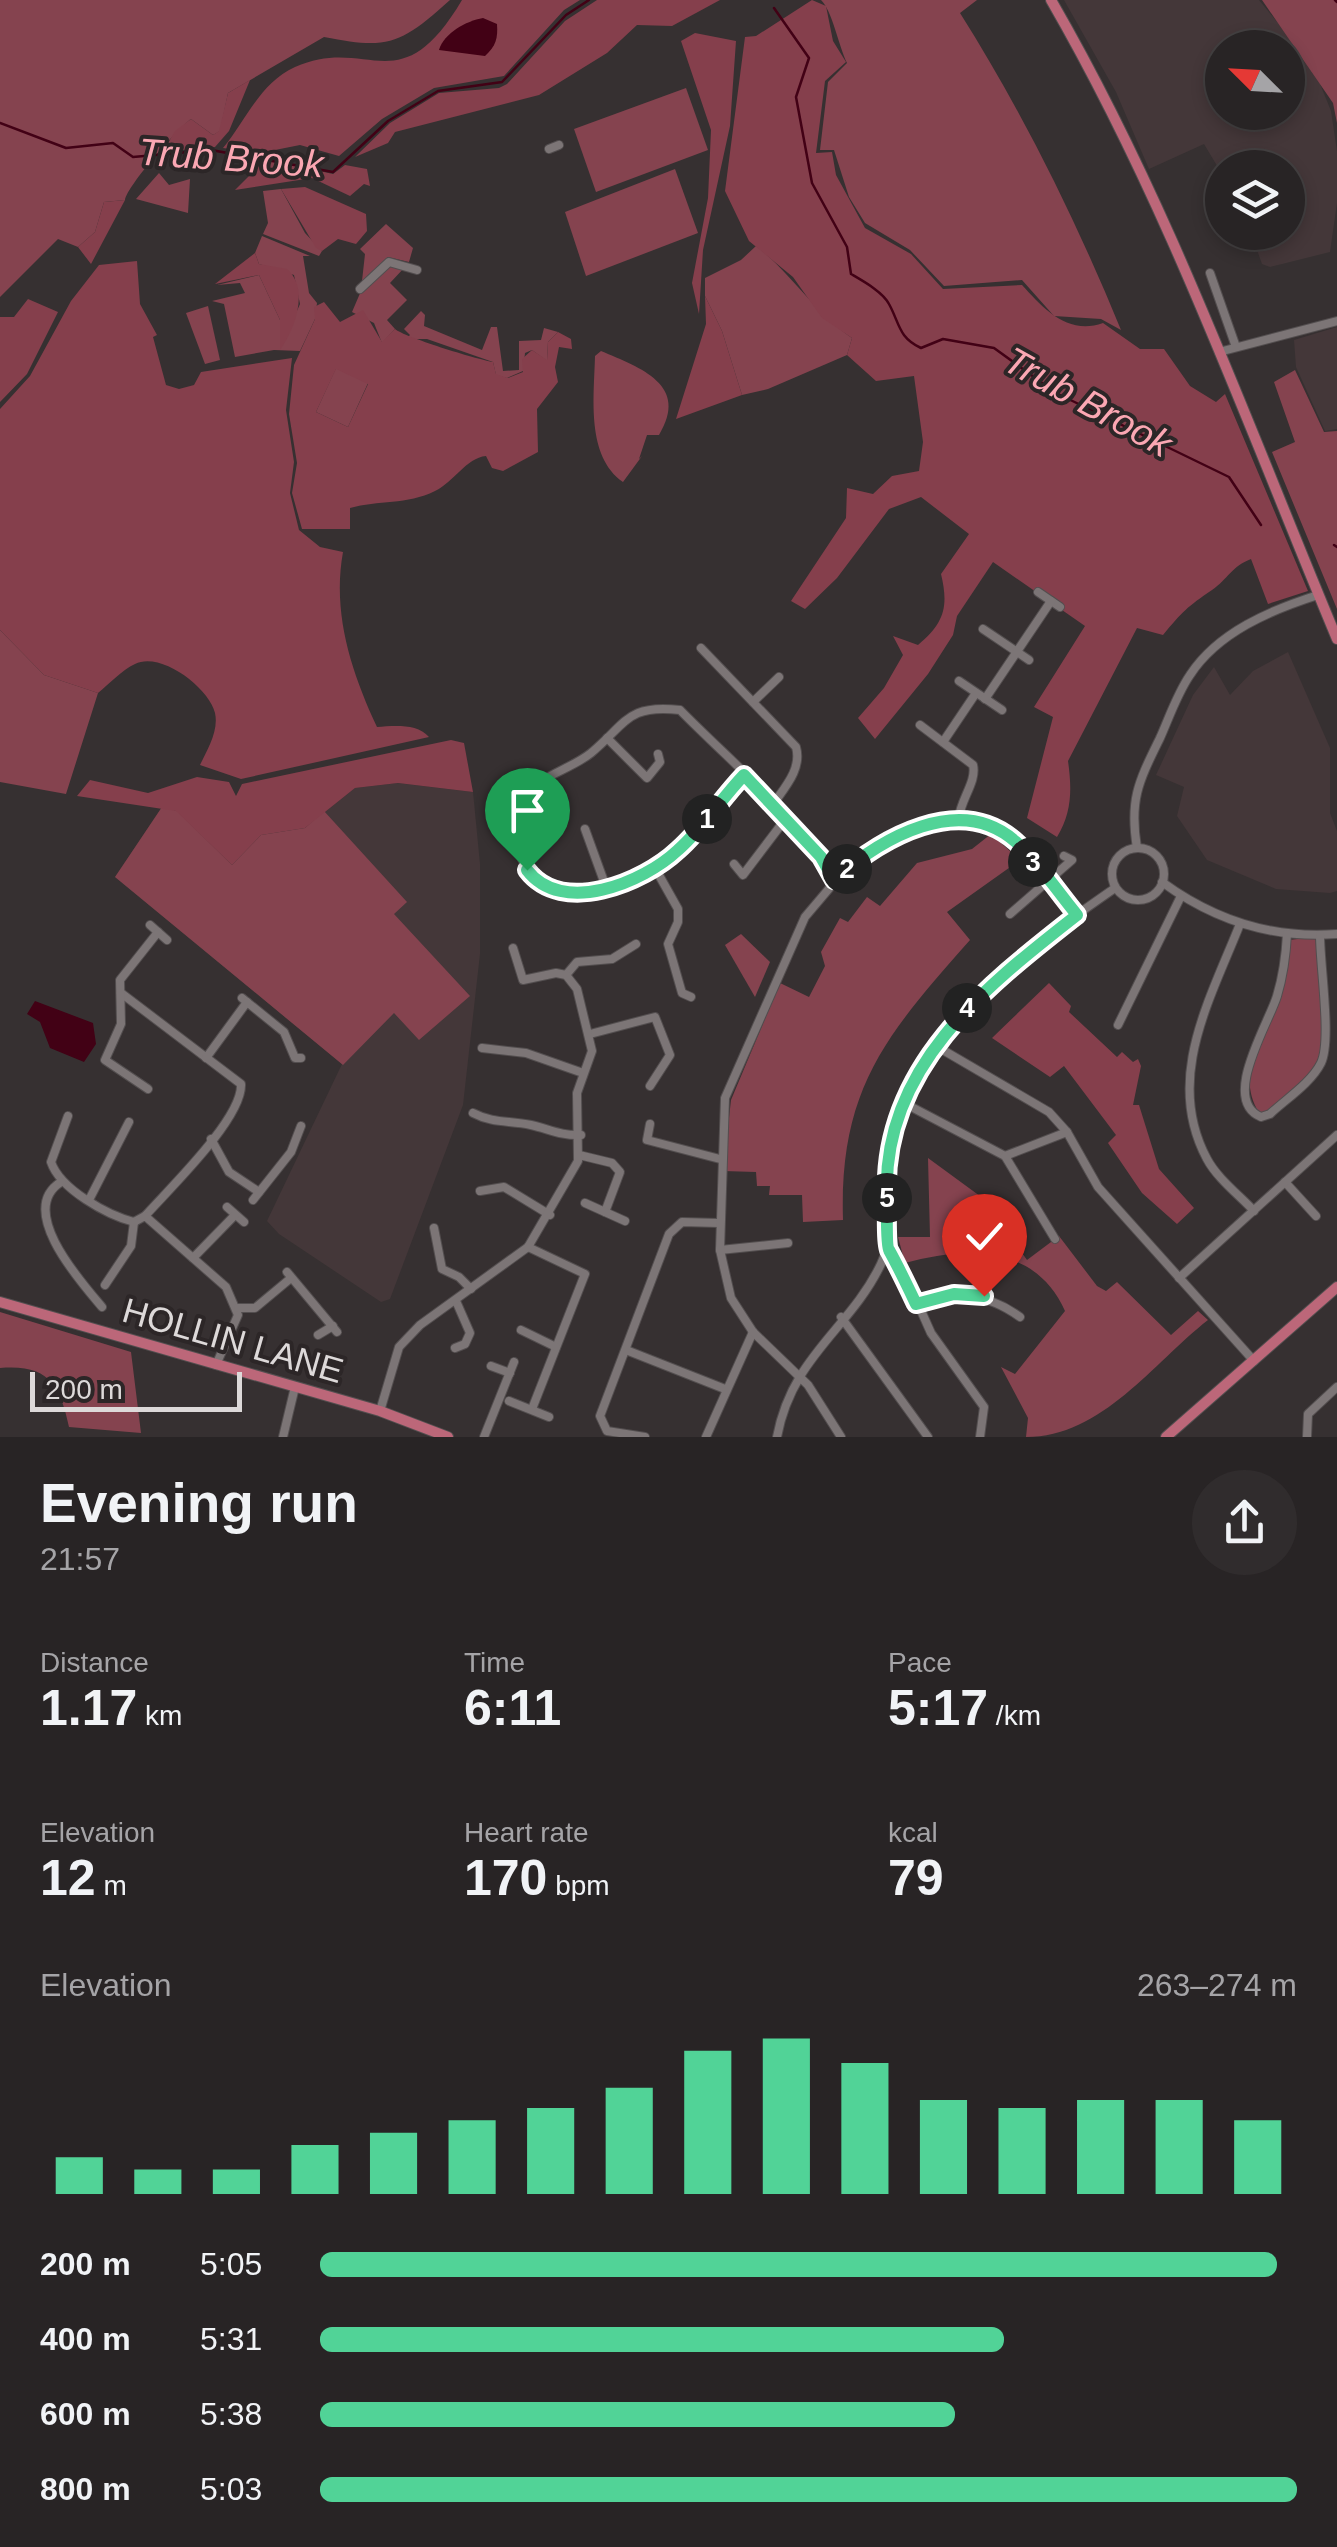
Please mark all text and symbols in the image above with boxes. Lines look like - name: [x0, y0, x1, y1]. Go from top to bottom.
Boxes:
- north arrow: [1205, 30, 1305, 130]
- map controls: [1205, 30, 1305, 250]
- water label: Trub Brook: [137, 131, 327, 186]
- button: layers: [1205, 150, 1305, 250]
- water label: Trub Brook: [997, 339, 1181, 466]
- pin: [485, 768, 570, 871]
- icon: arrive: [500, 783, 555, 838]
- pin: 1: [682, 794, 732, 844]
- text: 1: [699, 803, 715, 834]
- pin: 3: [1008, 837, 1058, 887]
- pin: 2: [822, 844, 872, 894]
- text: 3: [1025, 846, 1041, 877]
- text: 2: [839, 853, 855, 884]
- pin: 4: [942, 983, 992, 1033]
- text: 4: [959, 992, 975, 1023]
- pin: 5: [862, 1173, 912, 1223]
- text: 5: [879, 1182, 895, 1213]
- pin: [942, 1194, 1027, 1297]
- icon: check: [957, 1209, 1012, 1264]
- street label: HOLLIN LANE: [118, 1290, 348, 1390]
- scale bar: [30, 1367, 242, 1412]
- text: 200 m: [45, 1374, 123, 1405]
- button: share: [1192, 1470, 1297, 1575]
- text: Evening run: [40, 1472, 358, 1534]
- text: 21:57: [40, 1541, 120, 1577]
- text: Distance: [40, 1647, 149, 1678]
- text: Time: [464, 1647, 525, 1678]
- text: Pace: [888, 1647, 952, 1678]
- text: 1.17: [40, 1680, 137, 1736]
- text: 6:11: [464, 1680, 561, 1736]
- text: 5:17: [888, 1680, 988, 1736]
- text: km: [137, 1700, 182, 1731]
- text: /km: [988, 1700, 1041, 1731]
- text: Elevation: [40, 1817, 155, 1848]
- text: Heart rate: [464, 1817, 589, 1848]
- text: kcal: [888, 1817, 938, 1848]
- text: 12: [40, 1850, 96, 1906]
- text: 170: [464, 1850, 547, 1906]
- text: 79: [888, 1850, 944, 1906]
- text: m: [96, 1870, 127, 1901]
- text: bpm: [547, 1870, 610, 1901]
- text: Elevation: [40, 1967, 172, 2003]
- text: 263–274 m: [1137, 1967, 1297, 2003]
- text: 200 m: [40, 2246, 131, 2282]
- text: 5:05: [200, 2246, 262, 2282]
- text: 400 m: [40, 2321, 131, 2357]
- text: 5:31: [200, 2321, 262, 2357]
- text: 600 m: [40, 2396, 131, 2432]
- text: 5:38: [200, 2396, 262, 2432]
- text: 800 m: [40, 2471, 131, 2507]
- text: 5:03: [200, 2471, 262, 2507]

